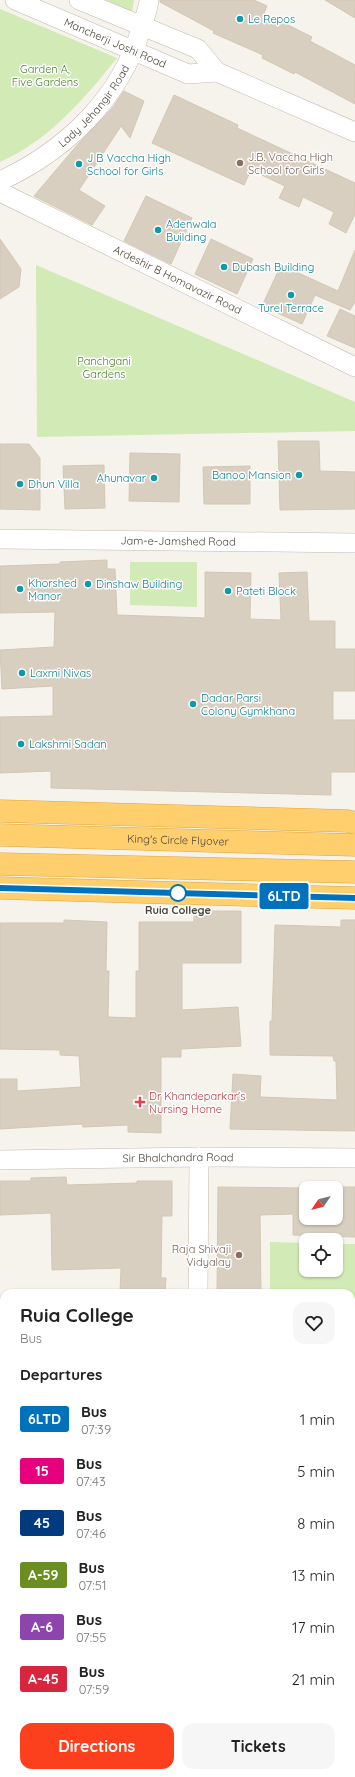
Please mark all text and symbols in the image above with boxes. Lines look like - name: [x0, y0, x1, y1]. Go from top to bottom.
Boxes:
- place label: Le Repos: [248, 12, 295, 26]
- marker: Le Repos: [235, 14, 245, 24]
- street label: Mancherji Joshi Road: [62, 15, 168, 71]
- park label: Garden A, Five Gardens: [12, 62, 78, 89]
- street label: Lady Jehangir Road: [55, 62, 132, 150]
- place label: J.B. Vaccha High School for Girls: [248, 150, 333, 177]
- place label: J B Vaccha High School for Girls: [87, 151, 171, 178]
- marker: J.B. Vaccha High School for Girls: [235, 158, 245, 168]
- marker: J B Vaccha High School for Girls: [74, 159, 84, 169]
- place label: Adenwala Building: [166, 217, 217, 244]
- marker: Adenwala Building: [153, 225, 163, 235]
- street label: Ardeshir B Homavazir Road: [111, 242, 244, 317]
- place label: Dubash Building: [232, 260, 314, 274]
- marker: Dubash Building: [219, 262, 229, 272]
- marker: Turel Terrace: [286, 290, 296, 300]
- place label: Turel Terrace: [258, 301, 324, 315]
- park label: Panchgani Gardens: [77, 354, 131, 381]
- place label: Banoo Mansion: [212, 468, 291, 482]
- marker: Banoo Mansion: [294, 470, 304, 480]
- place label: Ahunavar: [97, 471, 147, 485]
- marker: Ahunavar: [149, 473, 159, 483]
- place label: Dhun Villa: [28, 477, 79, 491]
- marker: Dhun Villa: [15, 479, 25, 489]
- street label: Jam-e-Jamshed Road: [120, 533, 236, 549]
- place label: Khorshed Manor: [28, 576, 77, 603]
- place label: Dinshaw Building: [96, 577, 182, 591]
- marker: Dinshaw Building: [83, 579, 93, 589]
- marker: Khorshed Manor: [15, 584, 25, 594]
- place label: Pateti Block: [236, 584, 296, 598]
- marker: Pateti Block: [223, 586, 233, 596]
- place label: Laxmi Nivas: [30, 666, 91, 680]
- marker: Laxmi Nivas: [17, 668, 27, 678]
- place label: Dadar Parsi Colony Gymkhana: [201, 691, 295, 718]
- marker: Dadar Parsi Colony Gymkhana: [188, 699, 198, 709]
- place label: Lakshmi Sadan: [29, 737, 107, 751]
- marker: Lakshmi Sadan: [16, 739, 26, 749]
- street label: King's Circle Flyover: [127, 832, 230, 848]
- line badge: 6LTD: [256, 883, 312, 909]
- marker: Ruia College: [169, 884, 187, 902]
- text: 6LTD: [268, 887, 300, 905]
- place label: Ruia College: [145, 903, 211, 917]
- place label: Dr Khandeparkar's Nursing Home: [149, 1089, 245, 1116]
- marker: Dr Khandeparkar's Nursing Home: [134, 1096, 146, 1108]
- street label: Sir Bhalchandra Road: [122, 1150, 234, 1165]
- north arrow: [299, 1181, 343, 1225]
- map controls: [299, 1181, 343, 1277]
- button: locate: [299, 1233, 343, 1277]
- place label: Raja Shivaji Vidyalay: [172, 1242, 231, 1269]
- marker: Raja Shivaji Vidyalay: [234, 1250, 244, 1260]
- button: heart: [293, 1302, 335, 1344]
- text: Ruia College: [20, 1303, 134, 1327]
- text: Bus: [20, 1330, 42, 1346]
- text: Departures: [20, 1365, 102, 1384]
- text: Bus: [81, 1402, 107, 1421]
- text: 6LTD: [28, 1410, 61, 1428]
- text: 1 min: [300, 1410, 335, 1429]
- text: 07:39: [81, 1421, 111, 1437]
- text: Bus: [76, 1454, 102, 1473]
- text: 15: [35, 1462, 49, 1480]
- text: 5 min: [297, 1462, 335, 1481]
- text: 07:43: [76, 1473, 106, 1489]
- text: Bus: [76, 1506, 102, 1525]
- text: 45: [34, 1514, 50, 1532]
- text: 8 min: [297, 1514, 335, 1533]
- text: 07:46: [76, 1525, 106, 1541]
- text: Bus: [79, 1558, 104, 1577]
- text: A-59: [28, 1566, 59, 1584]
- text: 13 min: [292, 1566, 335, 1585]
- text: 07:51: [79, 1577, 107, 1593]
- text: Bus: [76, 1610, 102, 1629]
- text: A-6: [31, 1618, 53, 1636]
- text: 17 min: [292, 1618, 335, 1637]
- text: 07:55: [76, 1629, 106, 1645]
- text: Bus: [79, 1662, 105, 1681]
- text: A-45: [28, 1670, 59, 1688]
- text: 21 min: [291, 1670, 335, 1689]
- text: 07:59: [79, 1681, 109, 1697]
- button: Directions: [20, 1723, 174, 1769]
- button: Tickets: [182, 1723, 335, 1769]

